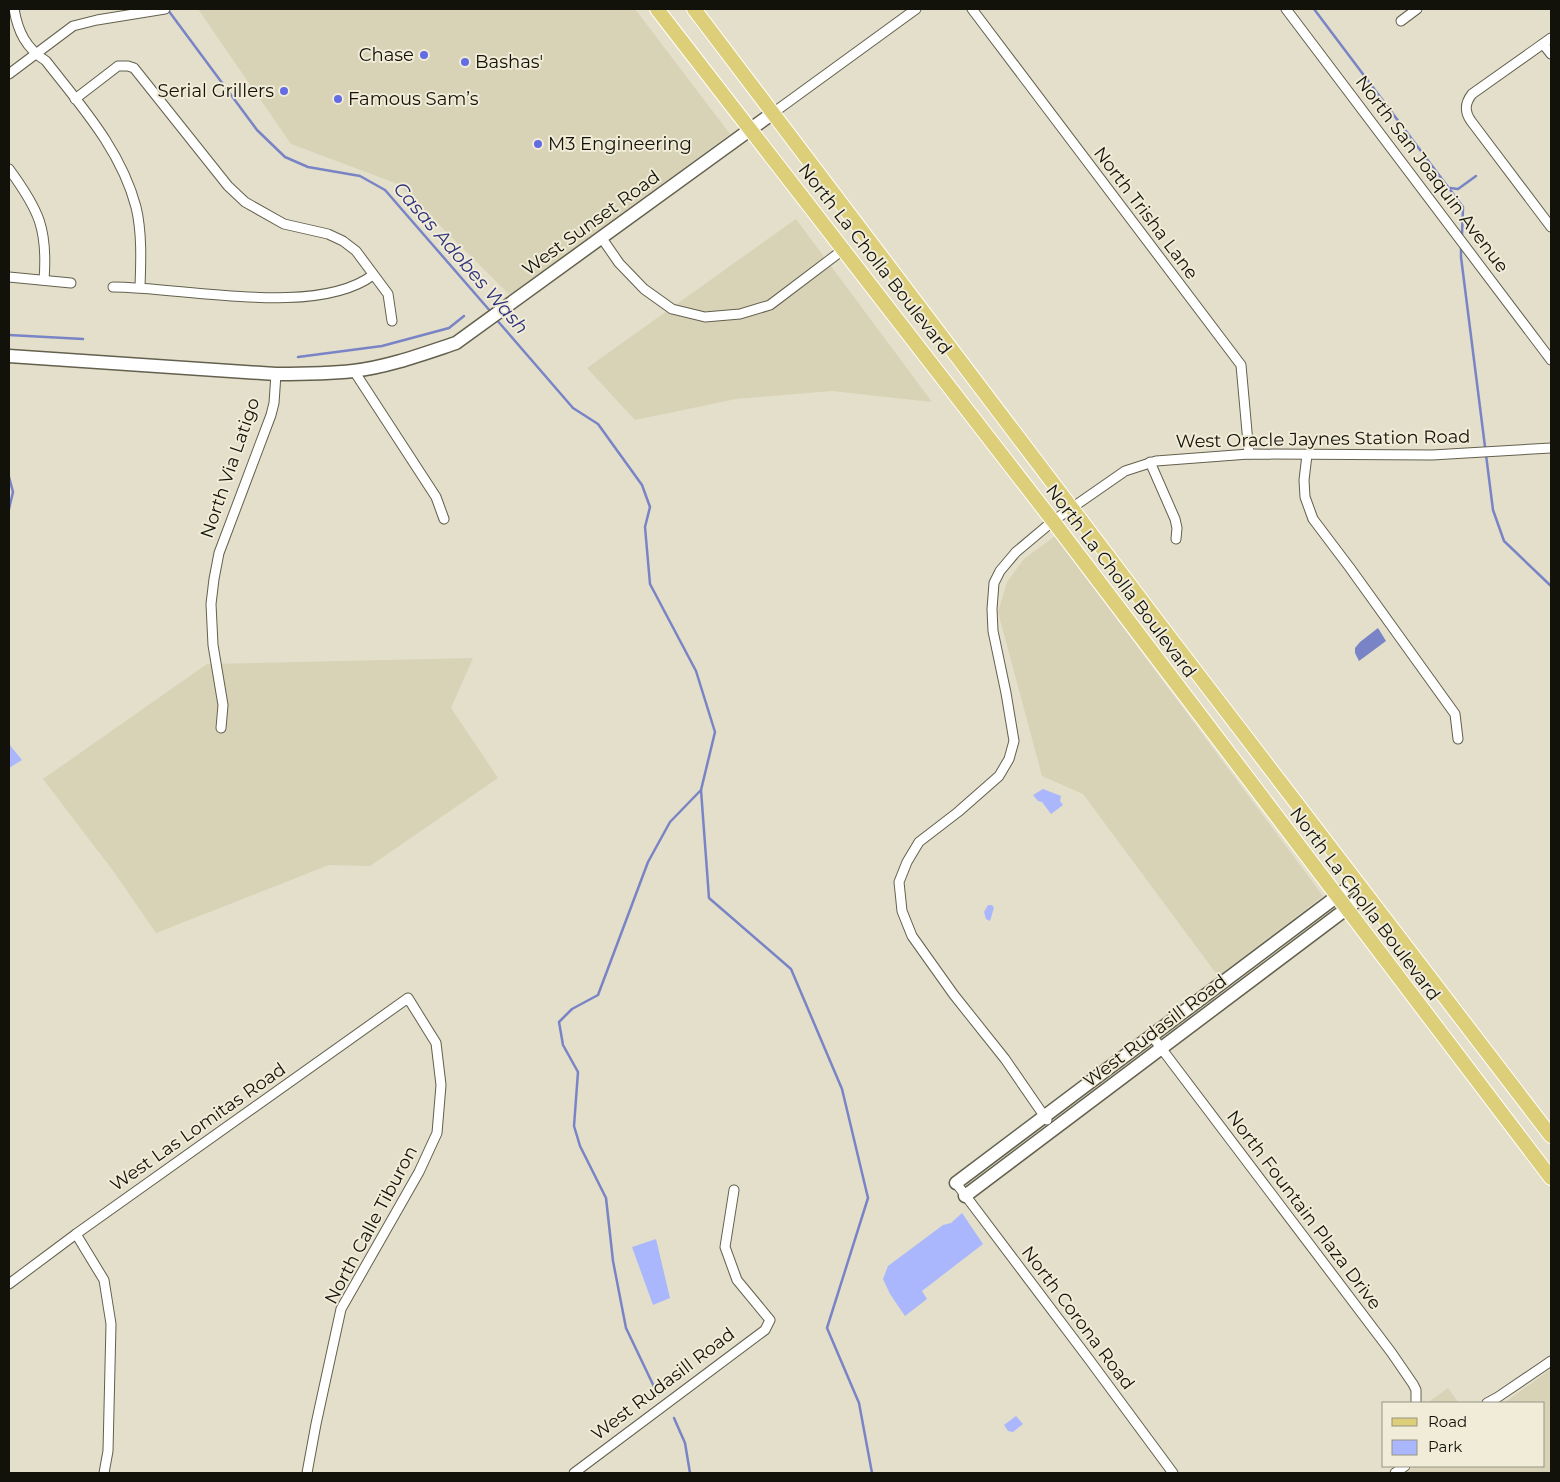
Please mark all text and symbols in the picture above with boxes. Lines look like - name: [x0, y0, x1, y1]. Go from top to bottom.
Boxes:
- place label: Chase: [359, 44, 414, 66]
- marker: Chase: [418, 49, 430, 61]
- place label: Bashas': [475, 51, 543, 73]
- marker: Bashas': [459, 56, 471, 68]
- street label: North San Joaquin Avenue: [1351, 71, 1513, 277]
- place label: Serial Grillers: [158, 80, 274, 102]
- marker: Serial Grillers: [278, 85, 290, 97]
- place label: Famous Sam’s: [348, 88, 479, 110]
- marker: Famous Sam’s: [332, 93, 344, 105]
- place label: M3 Engineering: [548, 133, 692, 155]
- marker: M3 Engineering: [532, 138, 544, 150]
- street label: North Trisha Lane: [1089, 142, 1203, 284]
- street label: North La Cholla Boulevard: [794, 159, 956, 359]
- street label: West Sunset Road: [518, 166, 664, 280]
- water label: Casas Adobes Wash: [389, 177, 533, 339]
- street label: North Via Latigo: [196, 395, 264, 541]
- street label: West Oracle Jaynes Station Road: [1175, 425, 1471, 453]
- street label: North La Cholla Boulevard: [1041, 480, 1201, 682]
- street label: North La Cholla Boulevard: [1285, 803, 1445, 1005]
- street label: West Rudasill Road: [1079, 970, 1231, 1092]
- street label: West Las Lomitas Road: [106, 1058, 290, 1196]
- street label: North Fountain Plaza Drive: [1222, 1106, 1386, 1314]
- street label: North Calle Tiburon: [320, 1142, 422, 1308]
- street label: North Corona Road: [1017, 1242, 1139, 1394]
- street label: West Rudasill Road: [587, 1323, 739, 1445]
- legend: [1382, 1402, 1545, 1467]
- text: Road: [1428, 1412, 1467, 1431]
- text: Park: [1428, 1437, 1462, 1456]

